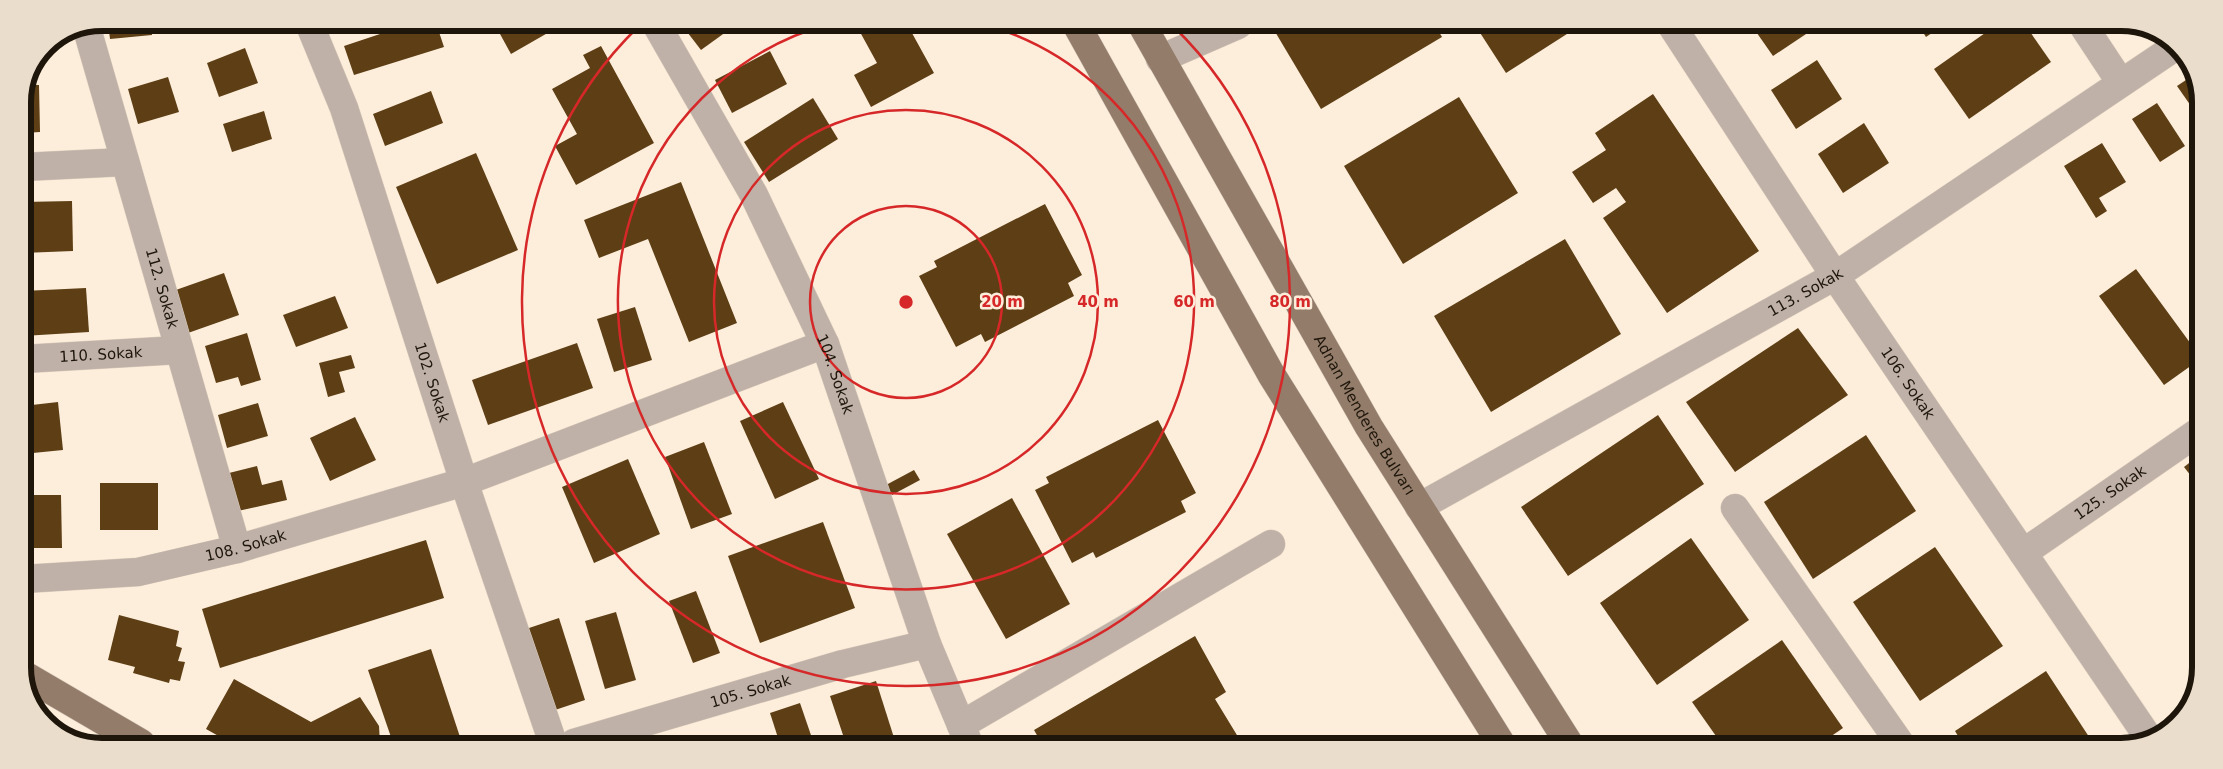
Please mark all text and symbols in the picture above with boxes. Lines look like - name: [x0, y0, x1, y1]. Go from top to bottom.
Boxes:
- street label: 112. Sokak: [142, 246, 182, 331]
- street label: 113. Sokak: [1765, 264, 1847, 321]
- centre of rings: [897, 293, 915, 311]
- text: 20 m: [981, 293, 1023, 311]
- text: 40 m: [1077, 293, 1119, 311]
- text: 60 m: [1173, 293, 1215, 311]
- text: 80 m: [1269, 293, 1311, 311]
- street label: 104. Sokak: [813, 331, 857, 417]
- street label: Adnan Menderes Bulvarı: [1310, 332, 1419, 499]
- street label: 102. Sokak: [411, 340, 453, 425]
- street label: 110. Sokak: [59, 343, 143, 366]
- street label: 106. Sokak: [1877, 344, 1939, 423]
- street label: 125. Sokak: [2071, 461, 2150, 524]
- street label: 108. Sokak: [203, 526, 289, 565]
- street label: 105. Sokak: [708, 671, 793, 712]

